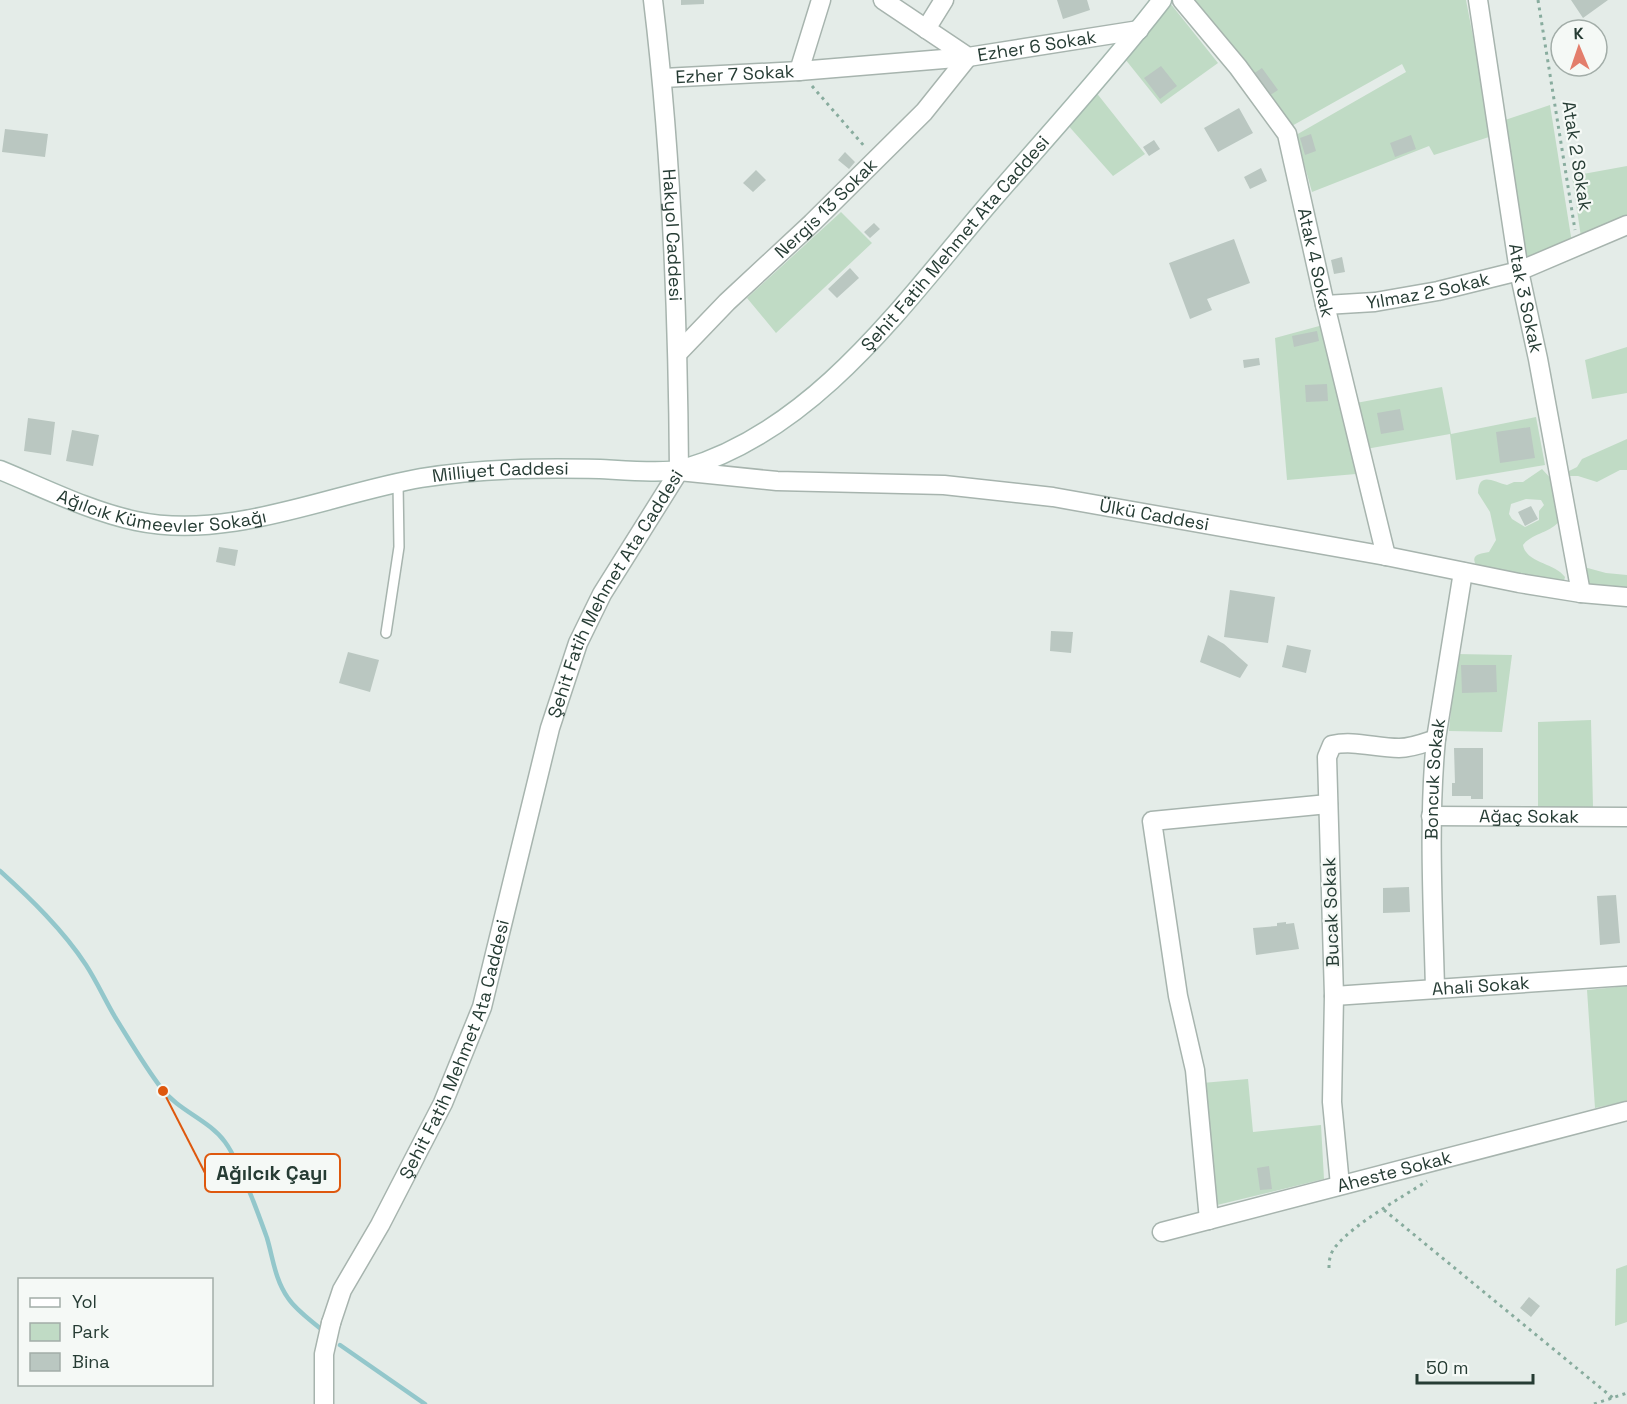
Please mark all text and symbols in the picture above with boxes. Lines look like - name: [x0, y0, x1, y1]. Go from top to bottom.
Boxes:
- north arrow: [1549, 18, 1609, 78]
- text: K: [1573, 23, 1584, 44]
- street label: Ezher 6 Sokak: [976, 25, 1098, 66]
- street label: Ezher 7 Sokak: [675, 59, 795, 88]
- street label: Atak 2 Sokak: [1557, 99, 1598, 213]
- street label: Şehit Fatih Mehmet Ata Caddesi: [856, 131, 1054, 356]
- street label: Nergis 13 Sokak: [770, 153, 882, 263]
- street label: Hakyol Caddesi: [658, 168, 688, 302]
- street label: Atak 4 Sokak: [1293, 206, 1340, 320]
- street label: Atak 3 Sokak: [1504, 242, 1548, 355]
- street label: Yılmaz 2 Sokak: [1365, 267, 1492, 314]
- street label: Milliyet Caddesi: [431, 457, 569, 487]
- street label: Şehit Fatih Mehmet Ata Caddesi: [542, 465, 688, 721]
- street label: Ağılcık Kümeevler Sokağı: [54, 484, 268, 537]
- street label: Ülkü Caddesi: [1098, 493, 1211, 535]
- street label: Boncuk Sokak: [1420, 716, 1450, 840]
- street label: Ağaç Sokak: [1479, 804, 1579, 828]
- street label: Bucak Sokak: [1317, 856, 1344, 967]
- street label: Şehit Fatih Mehmet Ata Caddesi: [394, 917, 514, 1183]
- street label: Ahali Sokak: [1431, 971, 1531, 1000]
- street label: Aheste Sokak: [1334, 1145, 1454, 1197]
- callout: Ağılcık Çayı: [205, 1154, 340, 1192]
- text: Ağılcık Çayı: [216, 1160, 328, 1186]
- legend: [18, 1278, 213, 1386]
- text: Yol: [72, 1290, 97, 1313]
- text: Park: [72, 1320, 110, 1343]
- scale bar: [1417, 1347, 1532, 1385]
- text: Bina: [72, 1350, 110, 1373]
- text: 50 m: [1426, 1356, 1468, 1379]

